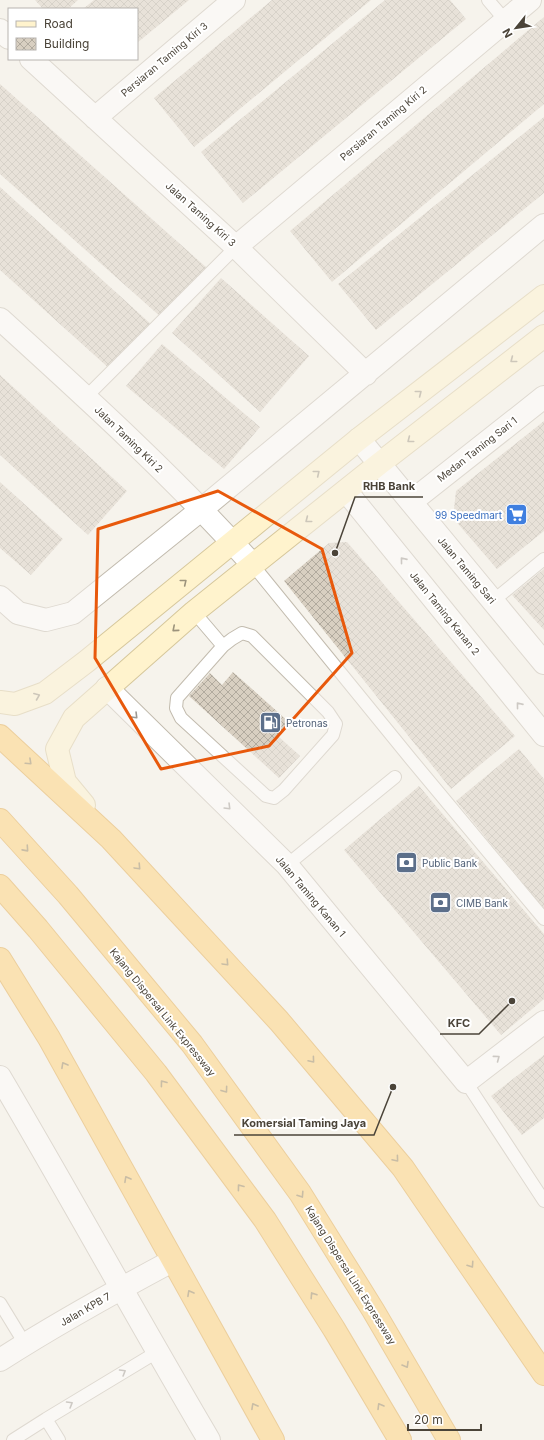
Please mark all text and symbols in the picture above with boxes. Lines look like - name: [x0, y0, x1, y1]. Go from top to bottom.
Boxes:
- legend: [8, 8, 138, 60]
- north arrow: [496, 8, 536, 48]
- text: Road: [44, 16, 73, 31]
- street label: Persiaran Taming Kiri 3: [118, 19, 210, 99]
- text: N: [499, 26, 515, 40]
- text: Building: [44, 36, 89, 51]
- street label: Persiaran Taming Kiri 2: [337, 83, 429, 163]
- street label: Jalan Taming Kiri 3: [164, 179, 238, 249]
- one-way arrow: [511, 355, 518, 362]
- one-way arrow: [415, 390, 422, 397]
- street label: Jalan Taming Kiri 2: [92, 403, 166, 475]
- street label: Medan Taming Sari 1: [435, 414, 519, 484]
- one-way arrow: [408, 435, 415, 442]
- one-way arrow: [313, 471, 320, 478]
- callout: RHB Bank: [355, 474, 423, 497]
- text: RHB Bank: [363, 479, 416, 493]
- supermarket icon: 99 Speedmart: [504, 502, 530, 528]
- place label: 99 Speedmart: [435, 509, 503, 521]
- one-way arrow: [306, 516, 313, 523]
- street label: Jalan Taming Sari: [435, 534, 499, 606]
- one-way arrow: [400, 557, 407, 565]
- street label: Jalan Taming Kanan 2: [408, 569, 482, 657]
- one-way arrow: [179, 579, 186, 586]
- one-way arrow: [172, 624, 180, 631]
- one-way arrow: [34, 692, 41, 700]
- one-way arrow: [517, 702, 524, 709]
- fuel station icon: Petronas: [257, 710, 283, 736]
- one-way arrow: [130, 711, 138, 718]
- place label: Petronas: [286, 717, 328, 729]
- one-way arrow: [24, 757, 31, 764]
- one-way arrow: [223, 802, 231, 810]
- one-way arrow: [22, 844, 29, 852]
- bank icon: Public Bank: [394, 850, 420, 876]
- street label: Jalan Taming Kanan 1: [274, 853, 348, 939]
- place label: Public Bank: [422, 857, 478, 869]
- one-way arrow: [133, 862, 140, 870]
- bank icon: CIMB Bank: [427, 890, 453, 916]
- place label: CIMB Bank: [456, 897, 508, 909]
- street label: Kajang Dispersal Link Expressway: [108, 946, 219, 1079]
- one-way arrow: [221, 958, 228, 966]
- callout: KFC: [440, 1011, 479, 1034]
- text: KFC: [448, 1016, 470, 1030]
- one-way arrow: [308, 1055, 315, 1063]
- one-way arrow: [492, 1056, 499, 1063]
- one-way arrow: [61, 1062, 69, 1069]
- one-way arrow: [160, 1080, 168, 1087]
- one-way arrow: [220, 1085, 227, 1092]
- callout: Komersial Taming Jaya: [234, 1112, 374, 1135]
- text: Komersial Taming Jaya: [242, 1116, 366, 1130]
- one-way arrow: [392, 1154, 399, 1162]
- one-way arrow: [124, 1176, 132, 1183]
- one-way arrow: [238, 1185, 245, 1192]
- one-way arrow: [296, 1191, 304, 1198]
- street label: Kajang Dispersal Link Expressway: [303, 1203, 399, 1347]
- one-way arrow: [466, 1261, 473, 1268]
- one-way arrow: [188, 1289, 195, 1297]
- street label: Jalan KPB 7: [58, 1290, 113, 1328]
- one-way arrow: [310, 1292, 318, 1299]
- one-way arrow: [401, 1361, 408, 1368]
- one-way arrow: [119, 1369, 126, 1377]
- one-way arrow: [66, 1401, 73, 1409]
- one-way arrow: [251, 1403, 258, 1410]
- one-way arrow: [378, 1403, 385, 1410]
- scale bar: [408, 1406, 481, 1432]
- text: 20 m: [414, 1412, 443, 1427]

